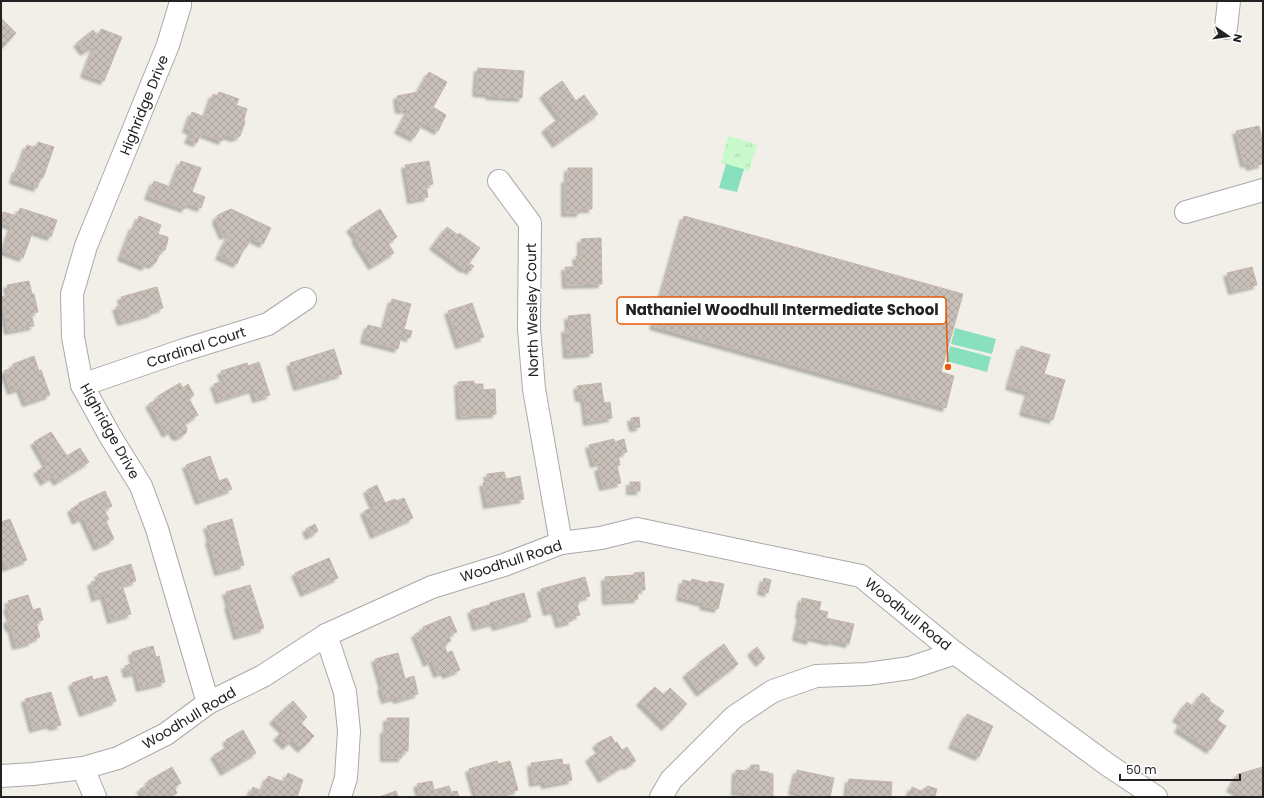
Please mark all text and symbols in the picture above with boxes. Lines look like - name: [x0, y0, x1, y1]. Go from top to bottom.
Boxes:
- north arrow: [1208, 16, 1248, 56]
- text: N: [1229, 32, 1246, 44]
- street label: Highridge Drive: [115, 52, 173, 158]
- street label: North Wesley Court: [521, 243, 543, 377]
- callout: Nathaniel Woodhull Intermediate School: [617, 297, 946, 324]
- text: Nathaniel Woodhull Intermediate School: [625, 299, 939, 320]
- street label: Cardinal Court: [144, 322, 248, 372]
- street label: Highridge Drive: [75, 380, 145, 483]
- street label: Woodhull Road: [458, 535, 564, 587]
- street label: Woodhull Road: [861, 573, 955, 655]
- street label: Woodhull Road: [138, 682, 240, 754]
- scale bar: [1120, 756, 1240, 782]
- text: 50 m: [1126, 761, 1157, 778]

